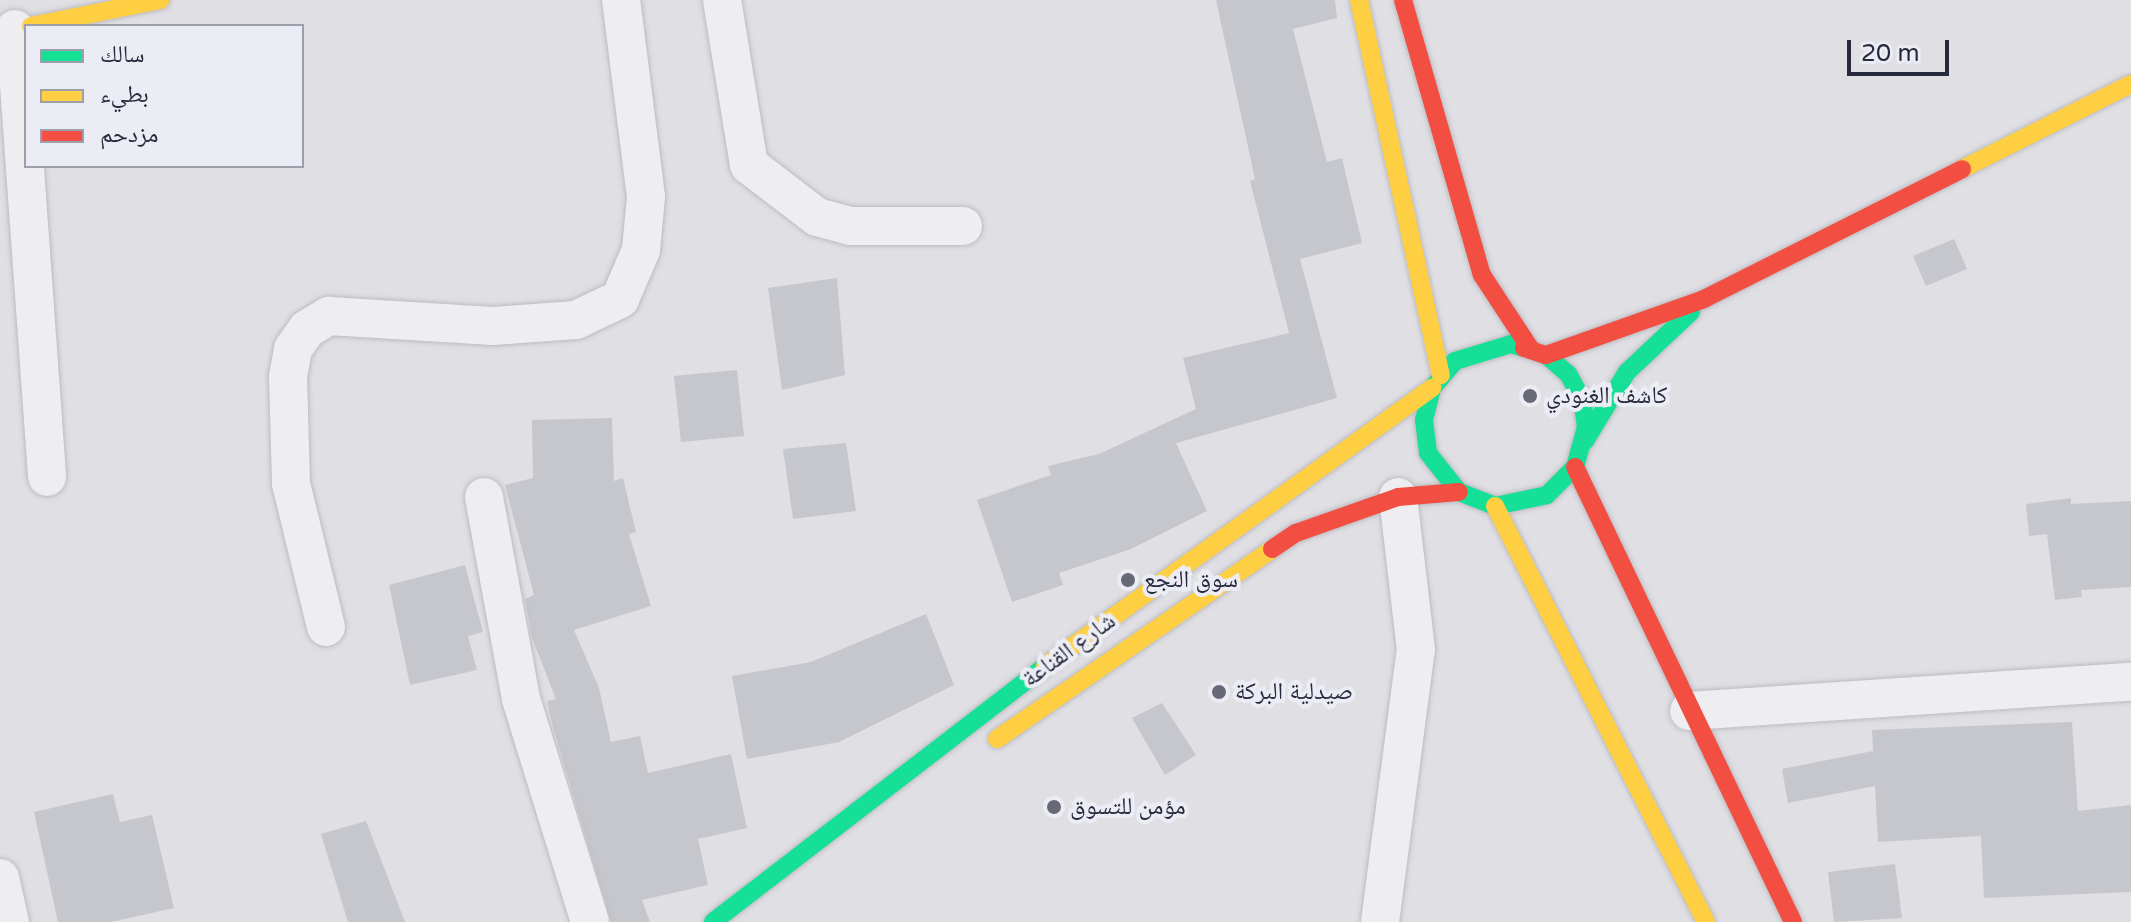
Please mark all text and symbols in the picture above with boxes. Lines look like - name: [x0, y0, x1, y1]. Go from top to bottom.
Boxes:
- legend: [24, 24, 304, 168]
- scale bar: [1851, 24, 1953, 74]
- text: 20 m: [1861, 39, 1919, 68]
- text: سالك: [100, 40, 145, 69]
- text: بطيء: [100, 80, 149, 109]
- text: مزدحم: [100, 120, 159, 149]
- place label: كاشف الغنودي: [1546, 382, 1667, 410]
- marker: كاشف الغنودي: [1521, 387, 1539, 405]
- place label: سوق النجع: [1144, 566, 1238, 594]
- marker: سوق النجع: [1119, 571, 1137, 589]
- street label: شارع القناعة: [1017, 607, 1121, 693]
- place label: صيدلية البركة: [1235, 678, 1353, 706]
- marker: صيدلية البركة: [1210, 683, 1228, 701]
- place label: مؤمن للتسوق: [1070, 793, 1186, 821]
- marker: مؤمن للتسوق: [1045, 798, 1063, 816]

